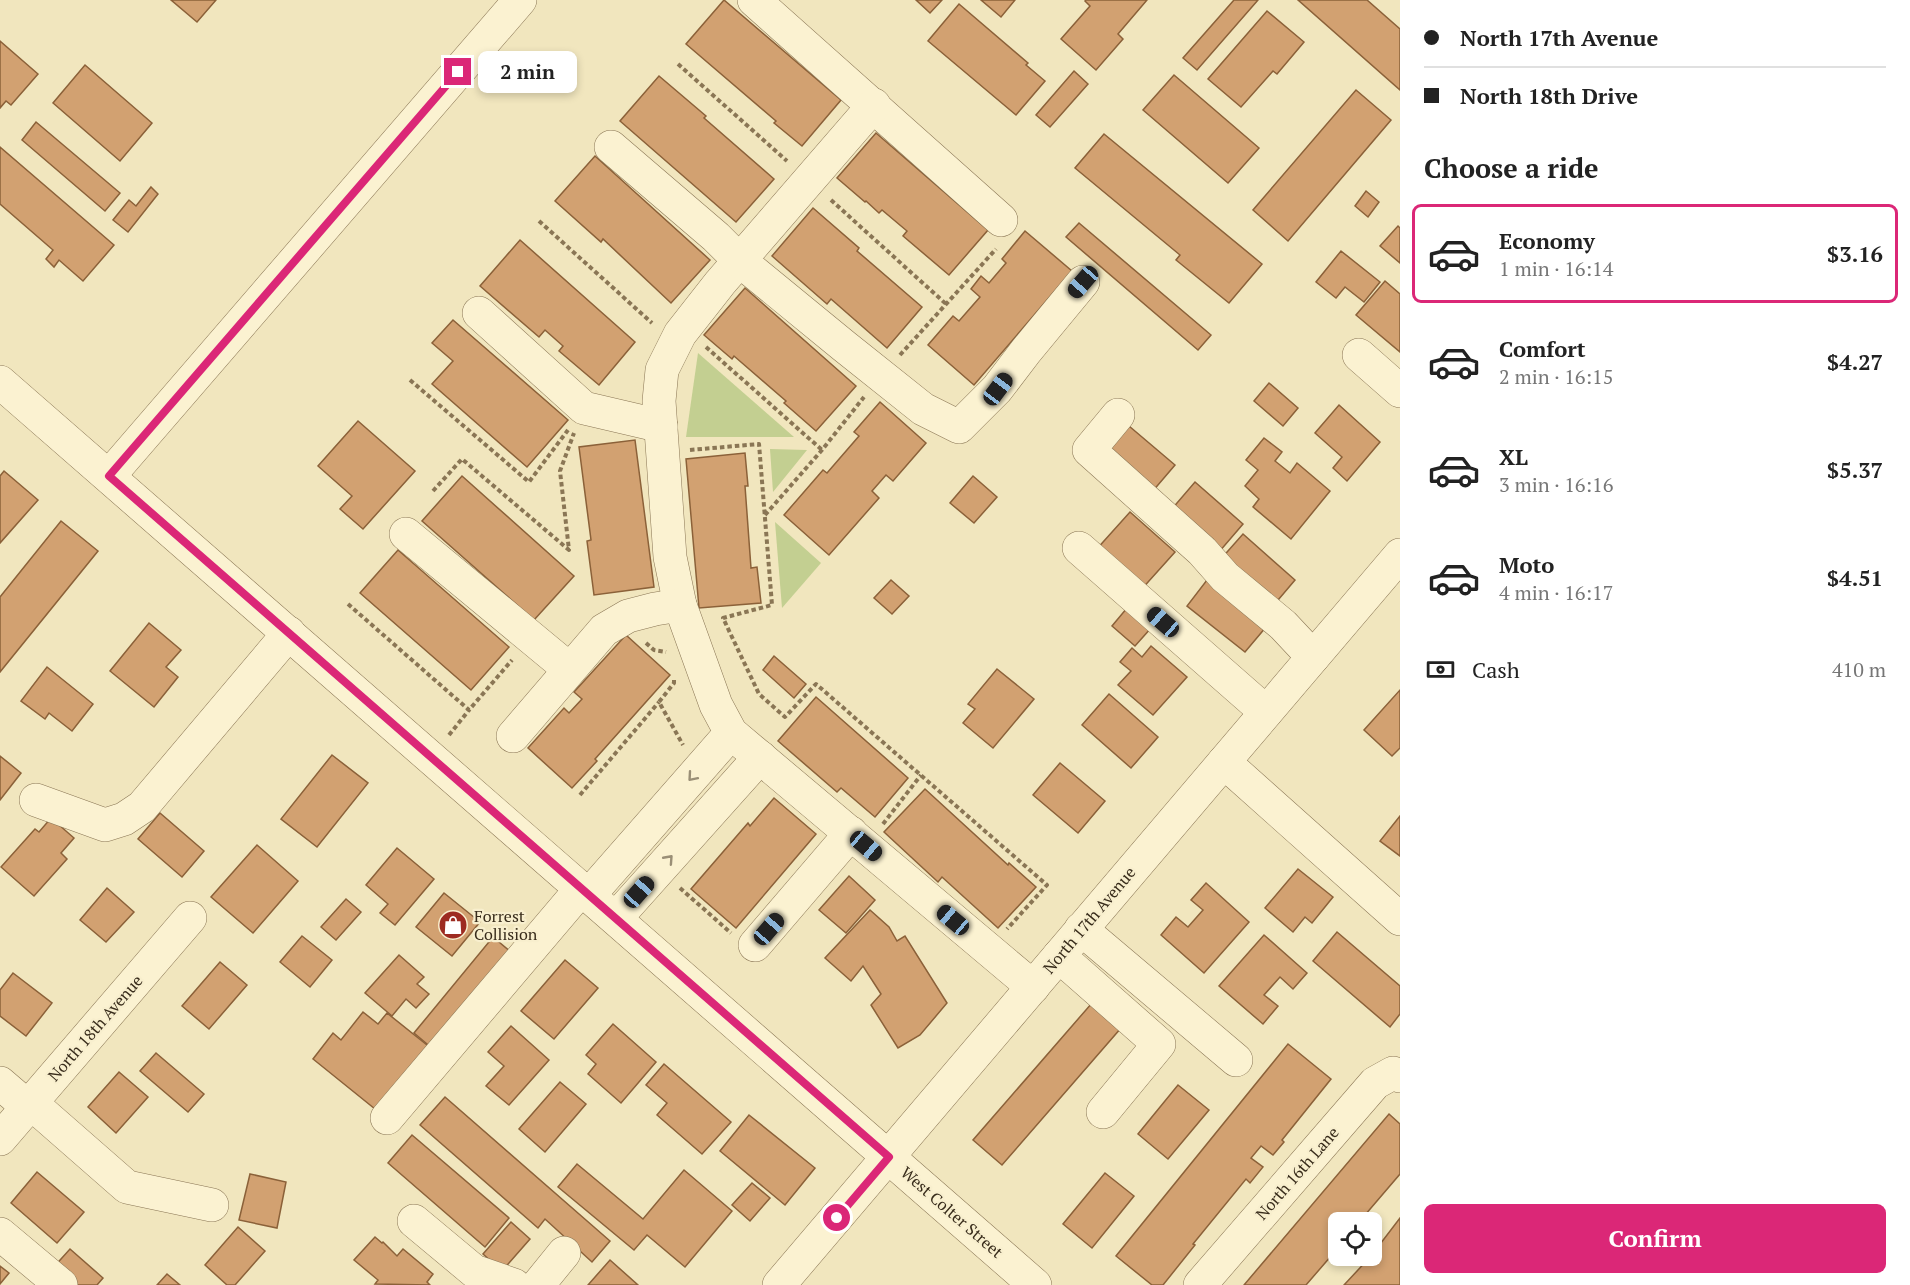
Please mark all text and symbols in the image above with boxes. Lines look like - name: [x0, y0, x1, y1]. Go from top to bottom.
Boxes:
- text: North 17th Avenue: [1460, 23, 1658, 52]
- callout: 2 min: [479, 51, 578, 93]
- route end: [444, 58, 471, 85]
- text: 2 min: [500, 58, 555, 85]
- text: North 18th Drive: [1460, 81, 1638, 110]
- text: Choose a ride: [1424, 150, 1599, 186]
- text: Economy: [1499, 226, 1595, 255]
- icon: car: [1427, 227, 1481, 281]
- text: $3.16: [1827, 239, 1883, 268]
- text: 1 min · 16:14: [1499, 255, 1613, 282]
- car: [1064, 263, 1102, 301]
- text: Comfort: [1499, 334, 1585, 363]
- icon: car: [1427, 335, 1481, 389]
- text: $4.27: [1827, 347, 1883, 376]
- text: 2 min · 16:15: [1499, 363, 1613, 390]
- car: [980, 369, 1016, 409]
- text: XL: [1499, 442, 1528, 471]
- icon: car: [1427, 443, 1481, 497]
- text: $5.37: [1827, 455, 1883, 484]
- text: 3 min · 16:16: [1499, 471, 1613, 498]
- text: Moto: [1499, 550, 1554, 579]
- icon: car: [1427, 551, 1481, 605]
- text: $4.51: [1827, 563, 1883, 592]
- text: 4 min · 16:17: [1499, 579, 1613, 606]
- car: [1144, 603, 1182, 641]
- icon: cash: [1424, 653, 1457, 686]
- text: Cash: [1472, 655, 1520, 684]
- text: 410 m: [1832, 656, 1886, 683]
- one-way arrow: [688, 770, 699, 781]
- car: [846, 828, 886, 864]
- one-way arrow: [662, 855, 673, 865]
- street label: North 17th Avenue: [1038, 862, 1140, 978]
- car: [620, 873, 658, 911]
- car: [933, 902, 973, 938]
- place label: Forrest Collision: [474, 905, 538, 945]
- shop icon: Forrest Collision: [437, 909, 469, 941]
- car: [750, 910, 788, 948]
- street label: North 18th Avenue: [43, 970, 147, 1086]
- street label: North 16th Lane: [1250, 1122, 1344, 1224]
- street label: West Colter Street: [896, 1161, 1008, 1263]
- route start: [823, 1204, 850, 1231]
- button: Confirm: [1424, 1204, 1886, 1273]
- map controls: [1328, 1212, 1382, 1266]
- button: locate: [1328, 1212, 1382, 1266]

